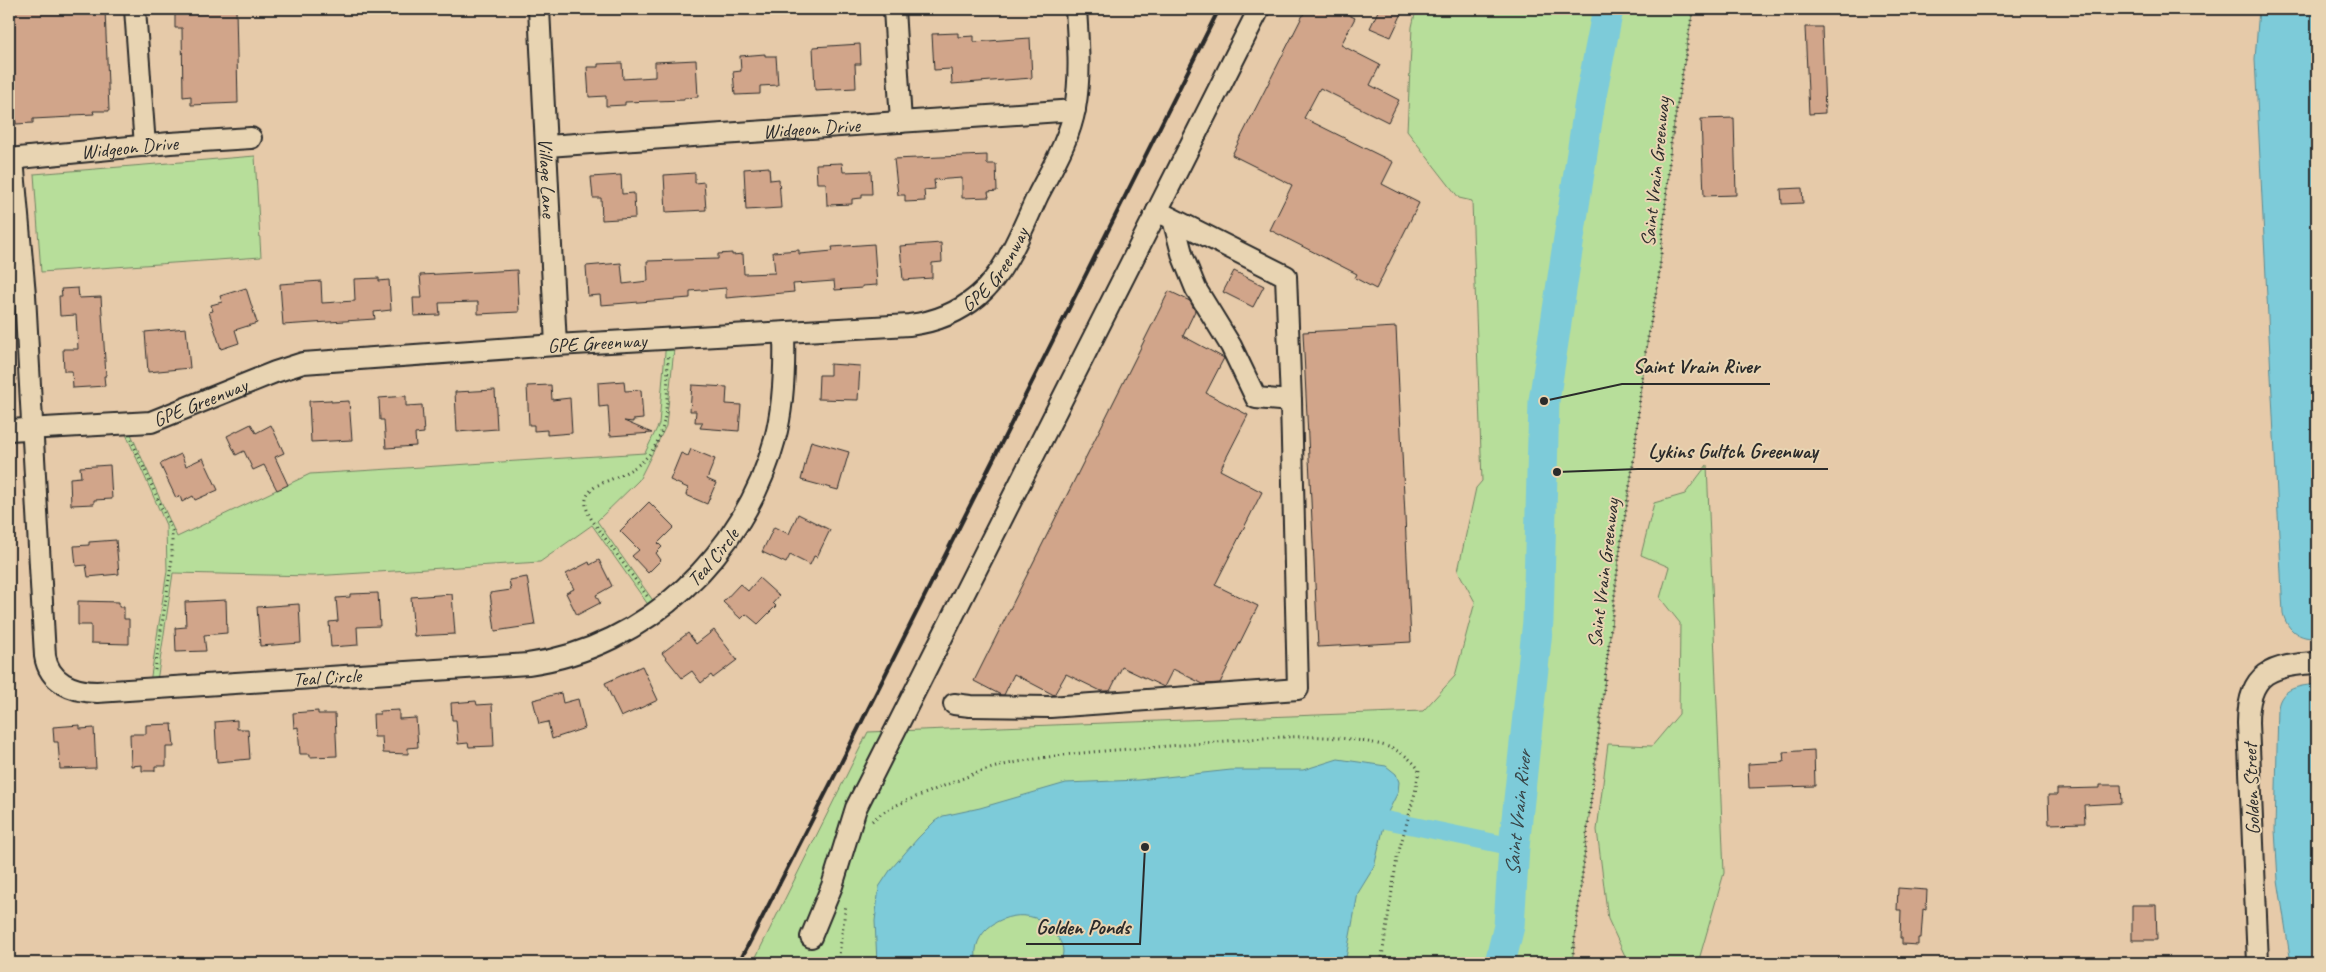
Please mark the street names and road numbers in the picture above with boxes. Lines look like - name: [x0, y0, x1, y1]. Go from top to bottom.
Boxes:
- street label: Saint Vrain Greenway: [1635, 95, 1676, 248]
- street label: Widgeon Drive: [762, 113, 862, 144]
- street label: Widgeon Drive: [80, 130, 180, 165]
- street label: Village Lane: [533, 137, 562, 220]
- street label: GPE Greenway: [957, 222, 1035, 318]
- street label: GPE Greenway: [547, 328, 649, 359]
- street label: GPE Greenway: [149, 372, 253, 433]
- street label: Saint Vrain Greenway: [1582, 496, 1625, 649]
- street label: Teal Circle: [682, 522, 745, 592]
- street label: Teal Circle: [292, 663, 363, 692]
- street label: Golden Street: [2237, 739, 2266, 835]

